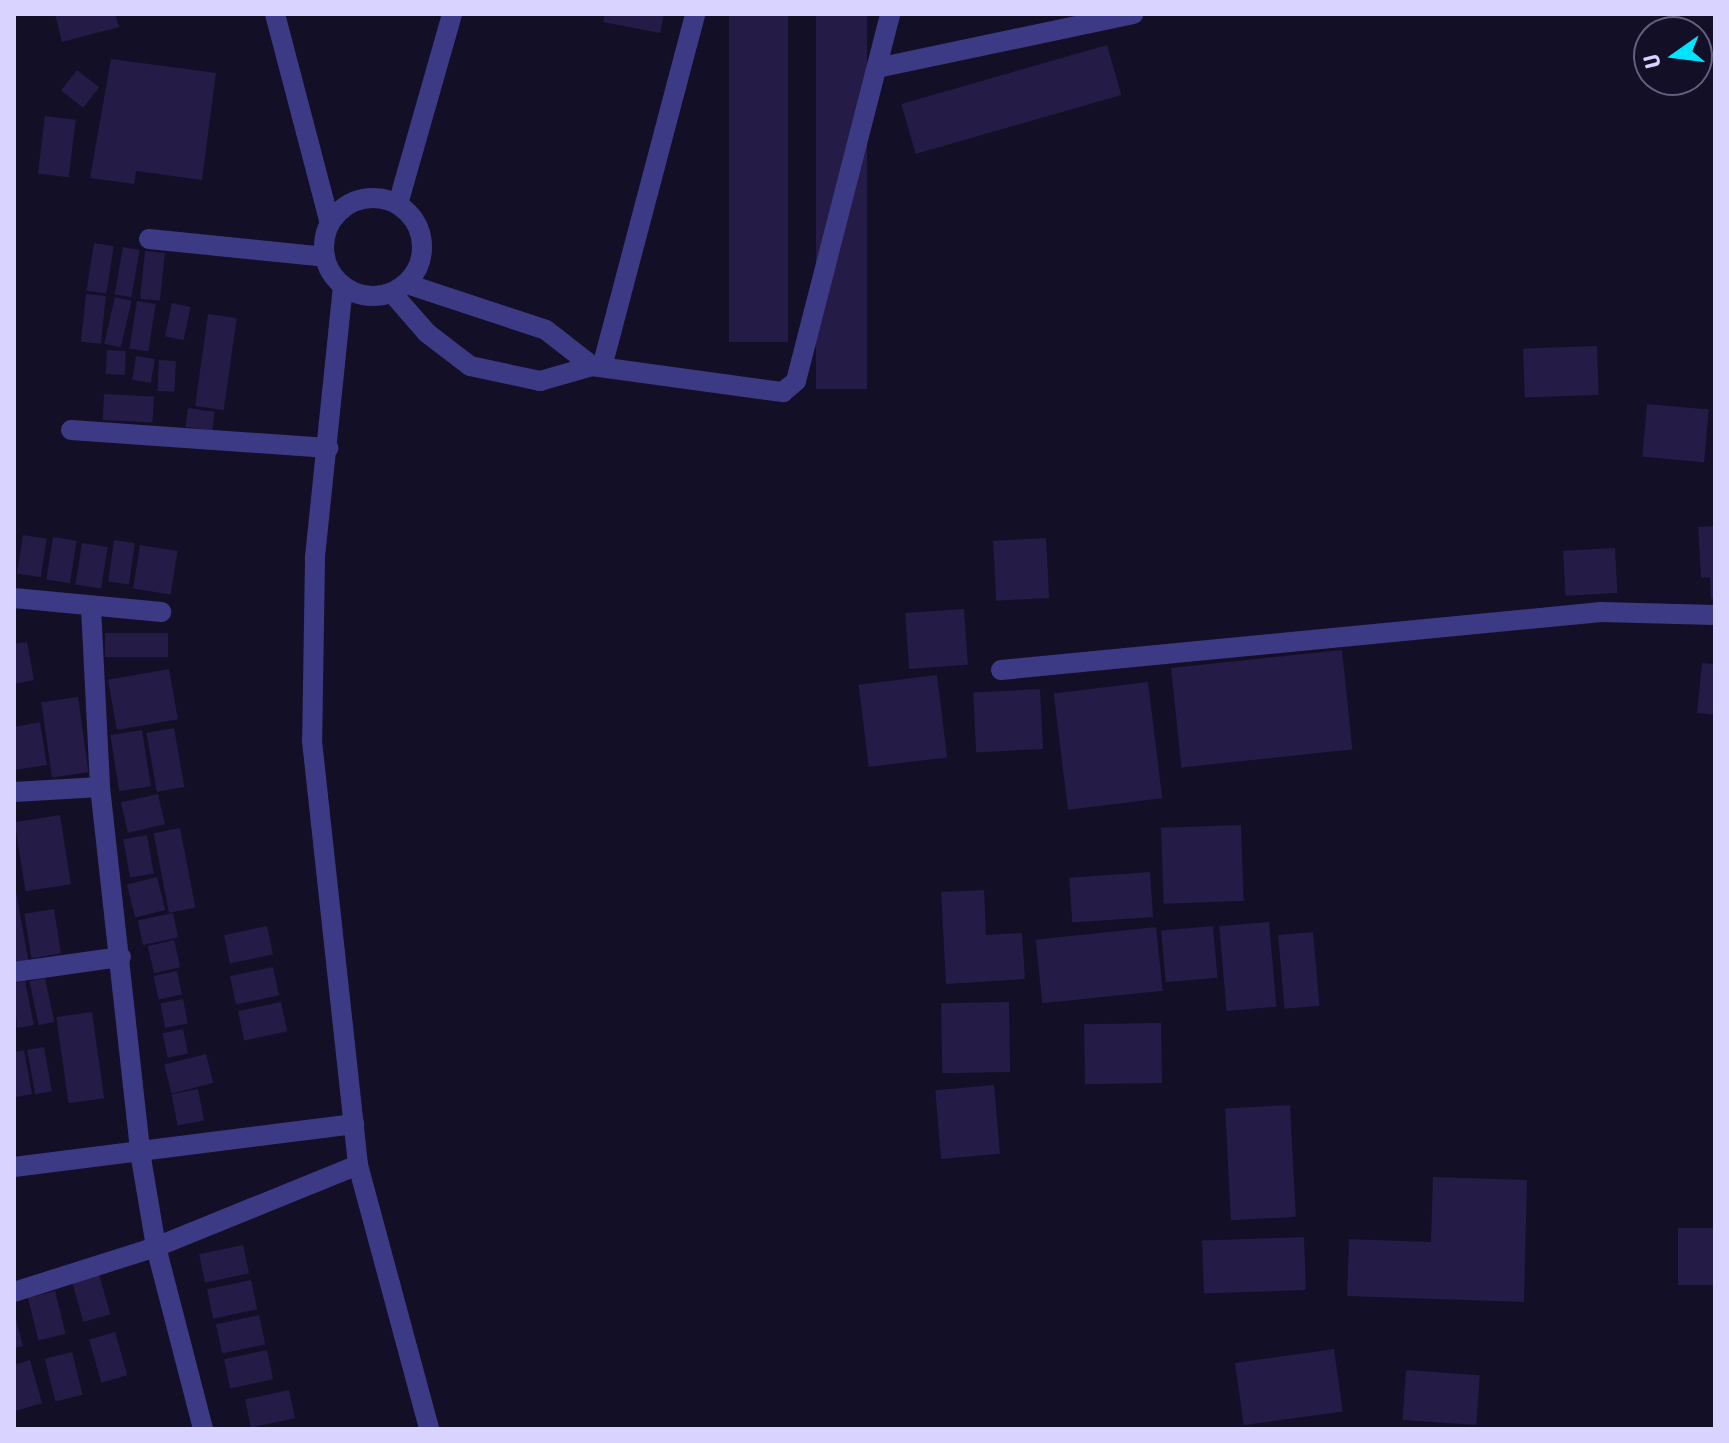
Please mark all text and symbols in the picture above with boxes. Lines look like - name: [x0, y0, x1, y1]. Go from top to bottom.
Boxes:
- north arrow: [1633, 16, 1713, 96]
- text: U: [1637, 52, 1666, 71]

